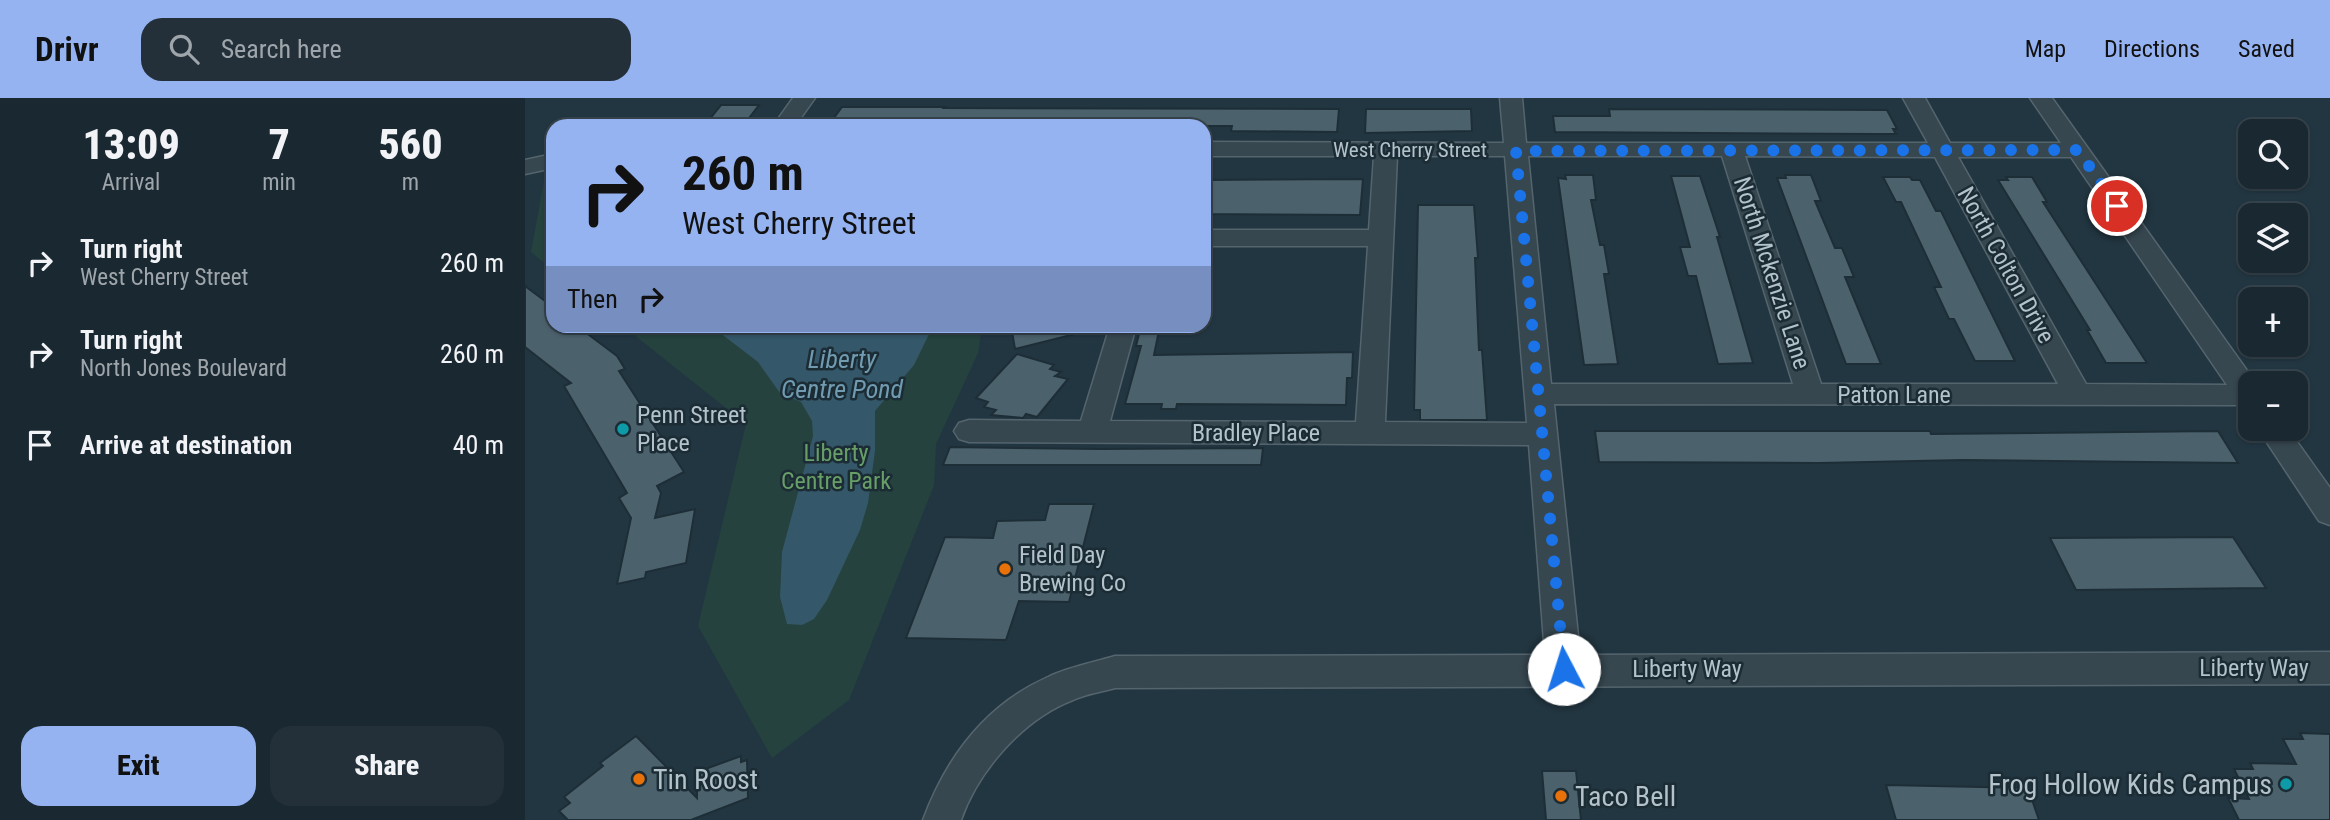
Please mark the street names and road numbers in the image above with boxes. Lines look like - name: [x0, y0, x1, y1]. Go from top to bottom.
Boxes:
- street label: West Cherry Street: [1333, 138, 1487, 162]
- street label: North Mckenzie Lane: [1728, 173, 1816, 373]
- street label: North Colton Drive: [1952, 182, 2060, 348]
- street label: Patton Lane: [1837, 381, 1951, 409]
- street label: Bradley Place: [1192, 419, 1320, 447]
- street label: Liberty Way: [2199, 654, 2309, 682]
- street label: Liberty Way: [1632, 655, 1742, 683]

